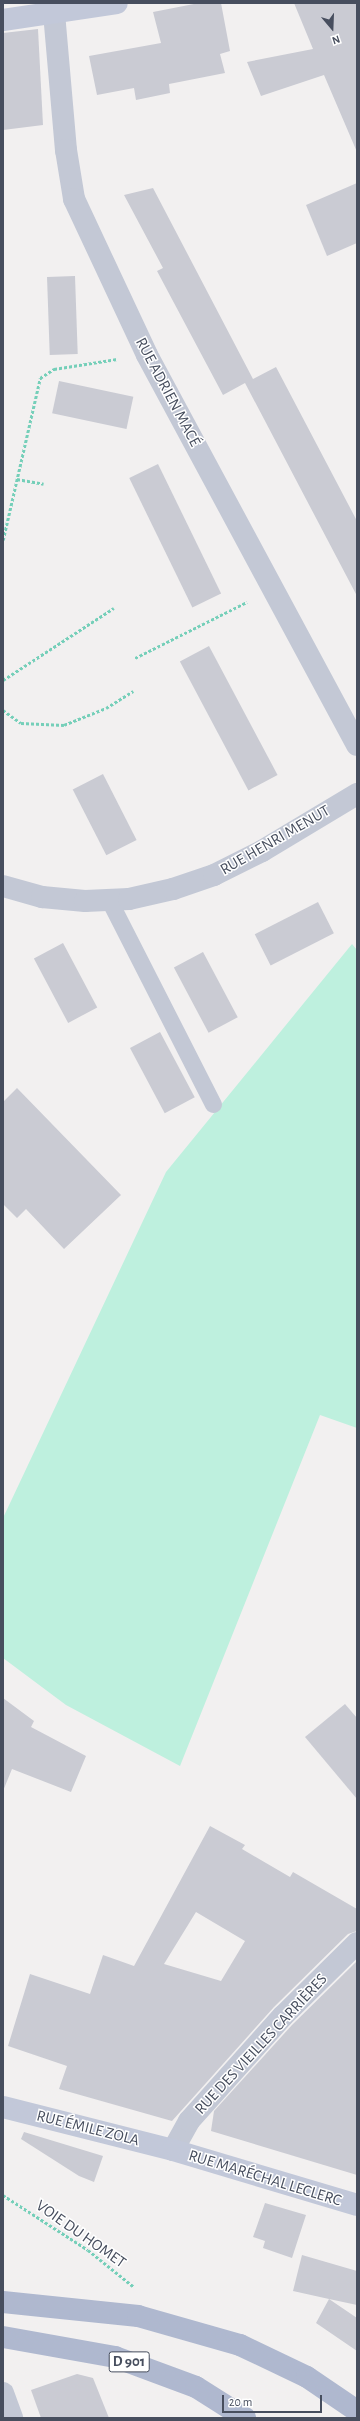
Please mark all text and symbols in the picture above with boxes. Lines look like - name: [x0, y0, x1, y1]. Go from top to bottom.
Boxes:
- north arrow: [312, 8, 352, 48]
- text: N: [331, 33, 341, 46]
- street label: RUE ADRIEN MACÉ: [131, 334, 205, 450]
- street label: RUE HENRI MENUT: [217, 801, 333, 879]
- street label: RUE DES VIEILLES CARRIÈRES: [191, 1970, 331, 2118]
- street label: RUE ÉMILE ZOLA: [35, 2106, 141, 2150]
- street label: RUE MARÉCHAL LECLERC: [186, 2146, 344, 2210]
- street label: VOIE DU HOMET: [32, 2196, 130, 2272]
- road number: D 901: [108, 2349, 150, 2375]
- scale bar: [224, 2387, 324, 2413]
- text: 20 m: [229, 2396, 252, 2408]

